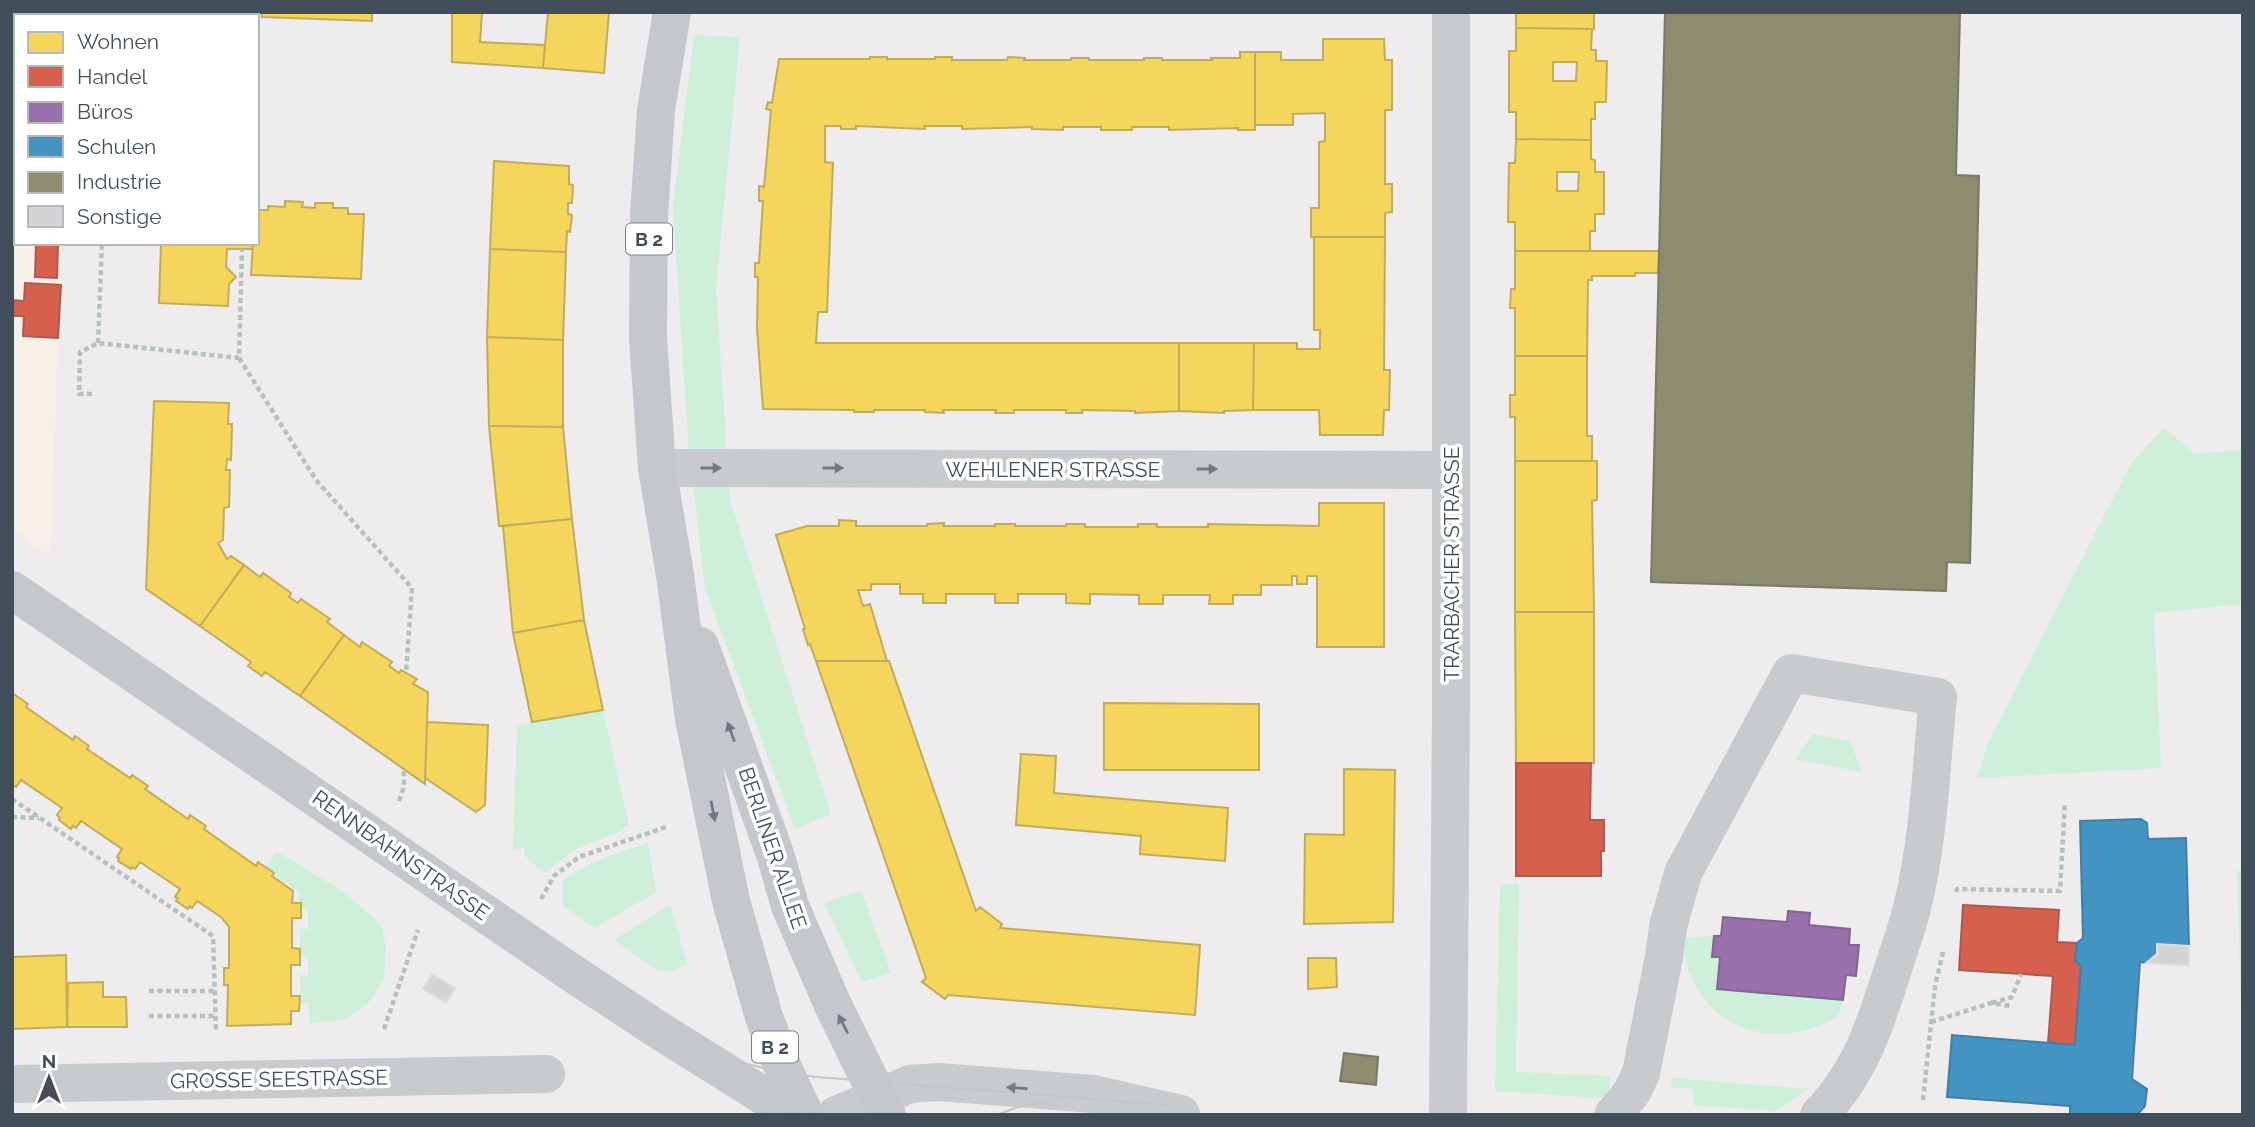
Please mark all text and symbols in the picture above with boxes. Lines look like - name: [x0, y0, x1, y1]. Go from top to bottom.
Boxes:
- legend: [14, 14, 259, 245]
- text: Wohnen: [77, 29, 159, 54]
- text: Handel: [77, 64, 147, 89]
- text: Büros: [77, 99, 133, 124]
- text: Schulen: [77, 134, 156, 159]
- text: Industrie: [77, 169, 161, 194]
- text: Sonstige: [77, 204, 162, 229]
- road number: B 2: [626, 224, 672, 255]
- street label: TRARBACHER STRASSE: [1439, 447, 1464, 681]
- street label: WEHLENER STRASSE: [946, 457, 1160, 482]
- one-way arrow: [700, 462, 722, 474]
- one-way arrow: [822, 462, 844, 474]
- one-way arrow: [1196, 463, 1218, 475]
- one-way arrow: [725, 721, 736, 742]
- street label: BERLINER ALLEE: [734, 764, 812, 932]
- street label: RENNBAHNSTRASSE: [308, 785, 494, 925]
- one-way arrow: [707, 800, 718, 822]
- one-way arrow: [837, 1014, 849, 1034]
- road number: B 2: [752, 1032, 798, 1063]
- north arrow: [14, 1043, 84, 1113]
- text: N: [42, 1050, 56, 1072]
- street label: GROSSE SEESTRASSE: [170, 1065, 388, 1093]
- one-way arrow: [1006, 1082, 1028, 1093]

